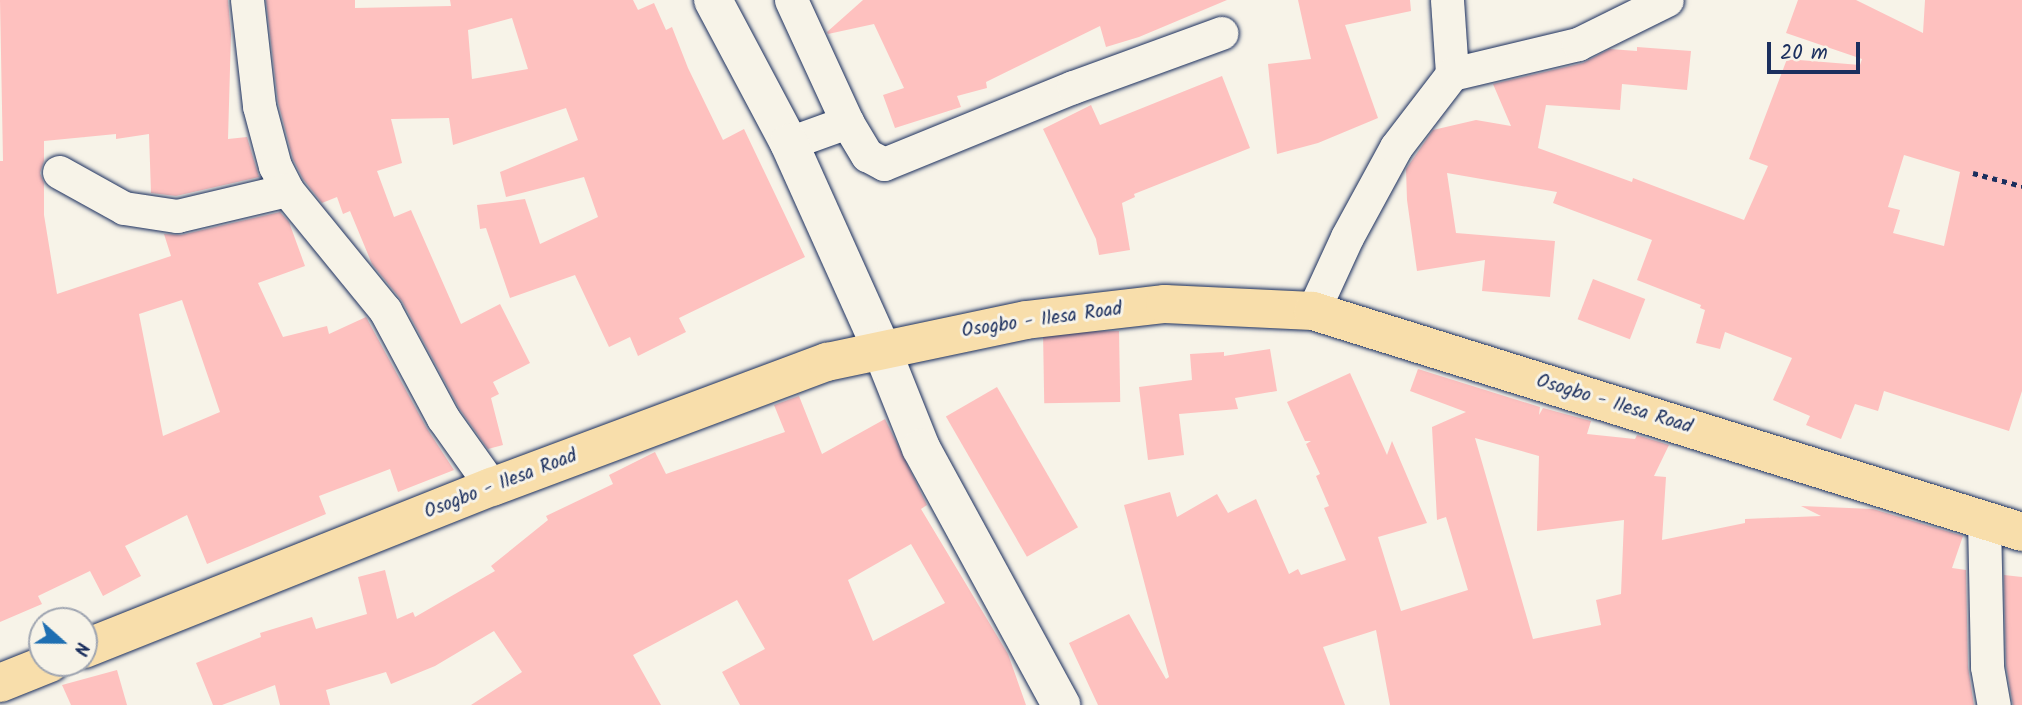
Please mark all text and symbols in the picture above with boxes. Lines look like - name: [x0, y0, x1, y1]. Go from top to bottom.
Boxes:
- scale bar: [1770, 28, 1863, 72]
- text: 20 m: [1780, 37, 1828, 70]
- street label: Osogbo - Ilesa Road: [960, 298, 1124, 344]
- street label: Osogbo - Ilesa Road: [1533, 370, 1695, 440]
- street label: Osogbo - Ilesa Road: [421, 445, 581, 525]
- north arrow: [28, 607, 98, 677]
- text: N: [65, 638, 97, 660]

